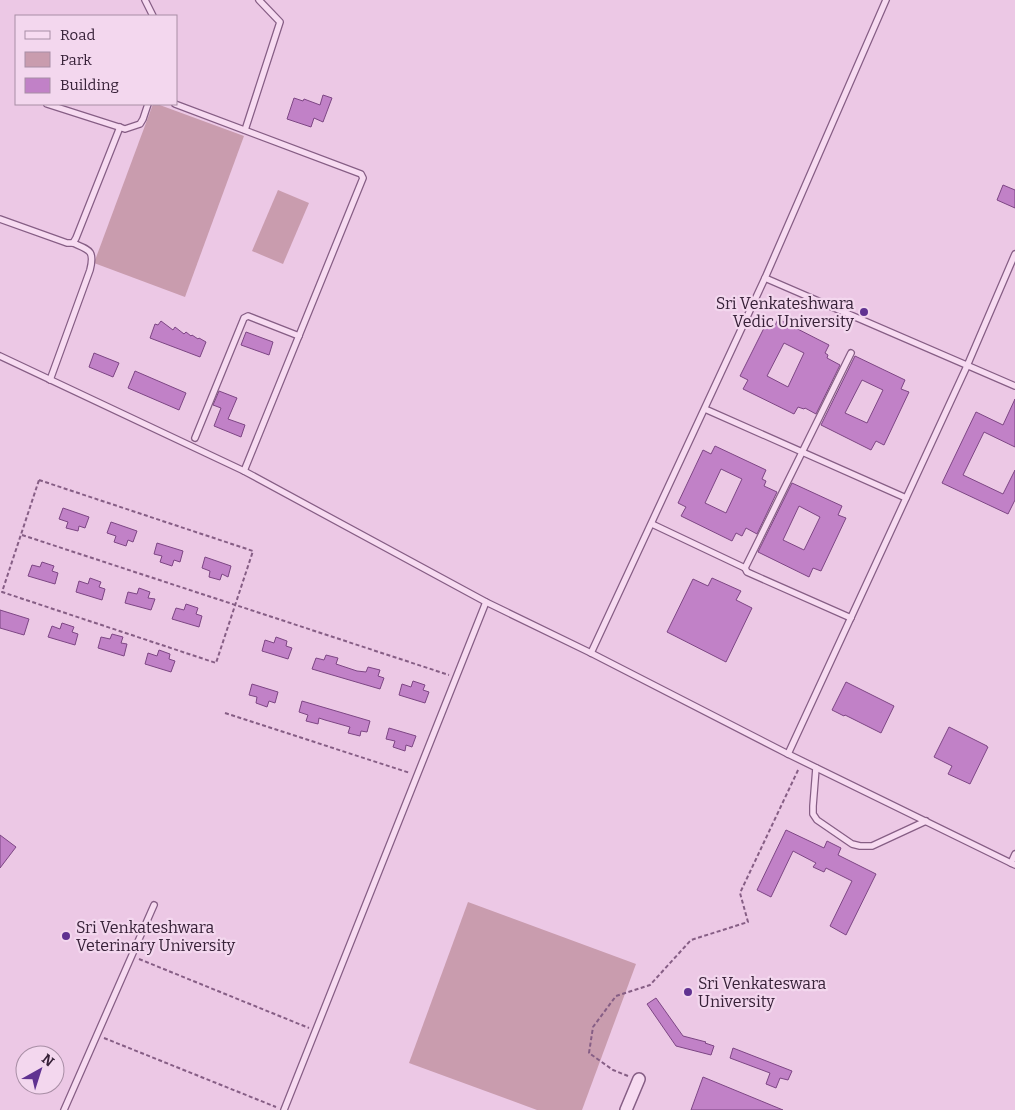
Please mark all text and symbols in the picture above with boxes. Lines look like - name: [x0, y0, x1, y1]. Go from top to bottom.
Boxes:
- legend: [15, 15, 178, 105]
- text: Road: [60, 26, 95, 44]
- text: Park: [60, 51, 92, 69]
- text: Building: [60, 76, 119, 94]
- place label: Sri Venkateshwara Vedic University: [716, 294, 855, 331]
- marker: Sri Venkateshwara Vedic University: [858, 306, 870, 318]
- place label: Sri Venkateshwara Veterinary University: [76, 918, 236, 955]
- marker: Sri Venkateshwara Veterinary University: [60, 930, 72, 942]
- place label: Sri Venkateswara University: [698, 974, 827, 1011]
- marker: Sri Venkateswara University: [682, 986, 694, 998]
- north arrow: [15, 1045, 65, 1095]
- text: N: [38, 1050, 58, 1070]

